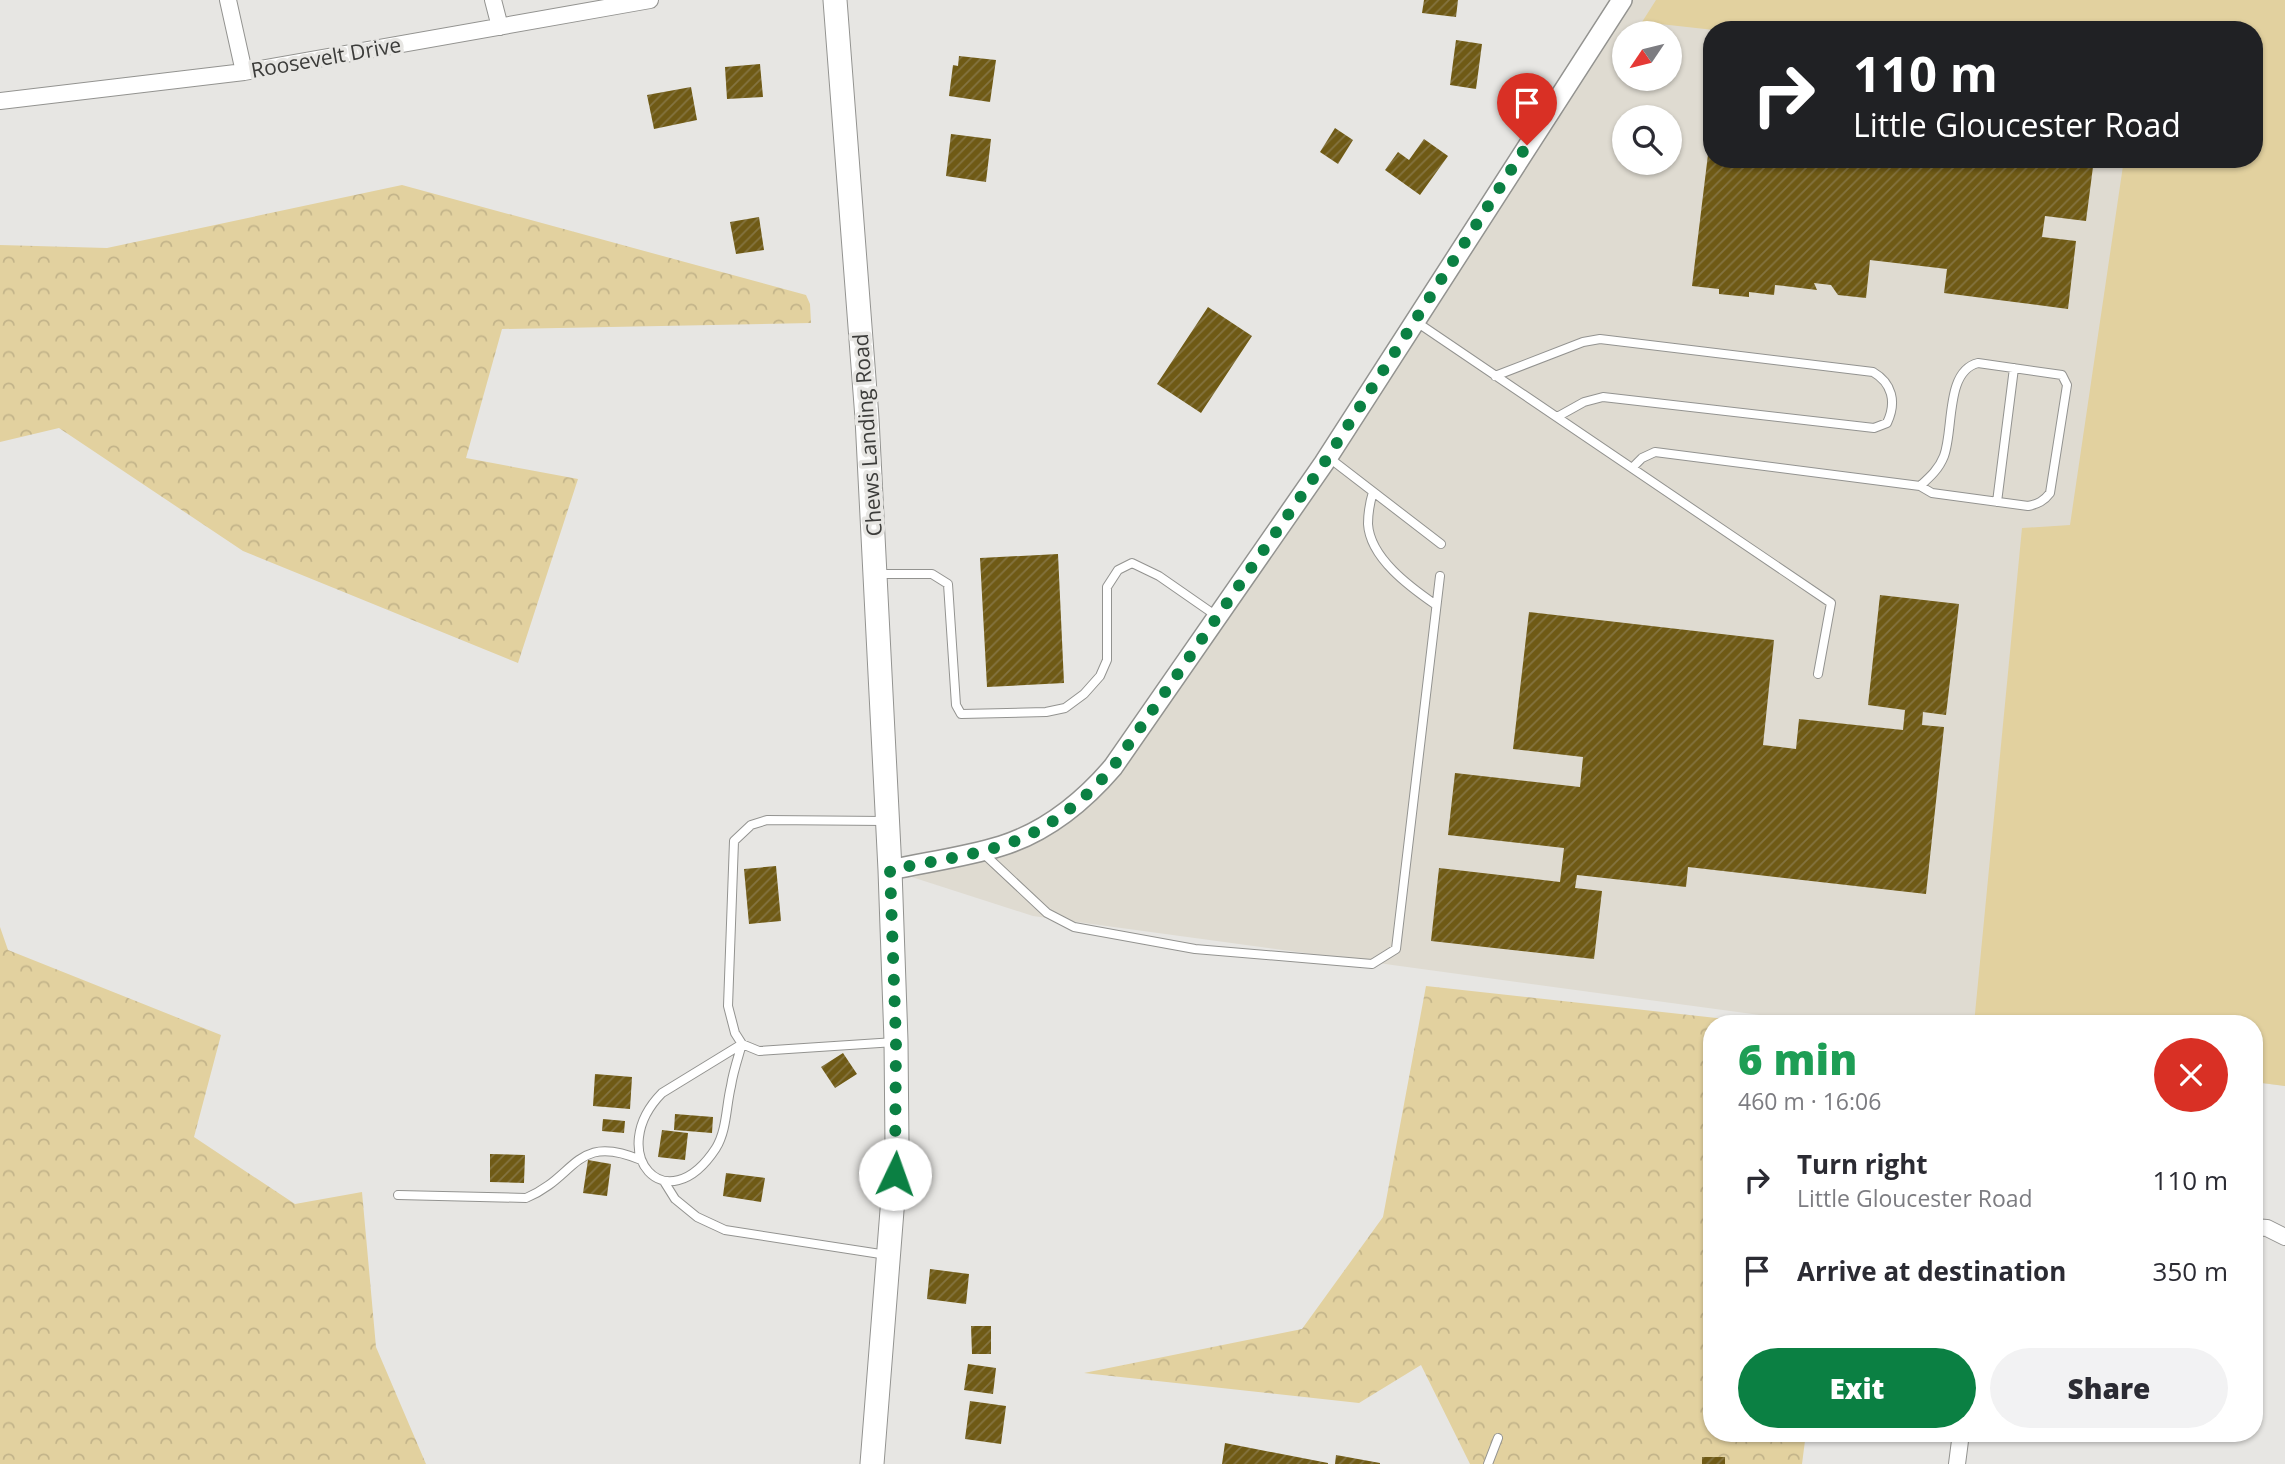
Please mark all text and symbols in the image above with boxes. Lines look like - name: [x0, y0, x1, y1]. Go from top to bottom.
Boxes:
- north arrow: [1612, 21, 1682, 91]
- map controls: [1612, 21, 1682, 175]
- street label: Roosevelt Drive: [249, 30, 403, 84]
- text: 110 m: [1853, 40, 1998, 106]
- icon: right: [1738, 49, 1829, 140]
- pin: [1497, 73, 1557, 145]
- icon: arrive: [1508, 84, 1546, 122]
- text: Little Gloucester Road: [1853, 103, 2181, 146]
- button: search: [1612, 105, 1682, 175]
- street label: Chews Landing Road: [846, 333, 888, 537]
- text: 6 min: [1738, 1030, 1857, 1087]
- button: close: [2154, 1038, 2228, 1112]
- text: 460 m · 16:06: [1738, 1085, 1881, 1117]
- position arrow: [858, 1137, 932, 1211]
- text: Turn right: [1797, 1146, 1928, 1182]
- icon: right: [1738, 1161, 1776, 1199]
- text: 110 m: [2153, 1162, 2228, 1198]
- text: Little Gloucester Road: [1797, 1182, 2033, 1214]
- icon: arrive: [1738, 1252, 1776, 1290]
- text: Arrive at destination: [1797, 1253, 2066, 1289]
- text: 350 m: [2153, 1253, 2228, 1289]
- button: Exit: [1738, 1348, 1976, 1428]
- button: Share: [1990, 1348, 2228, 1428]

